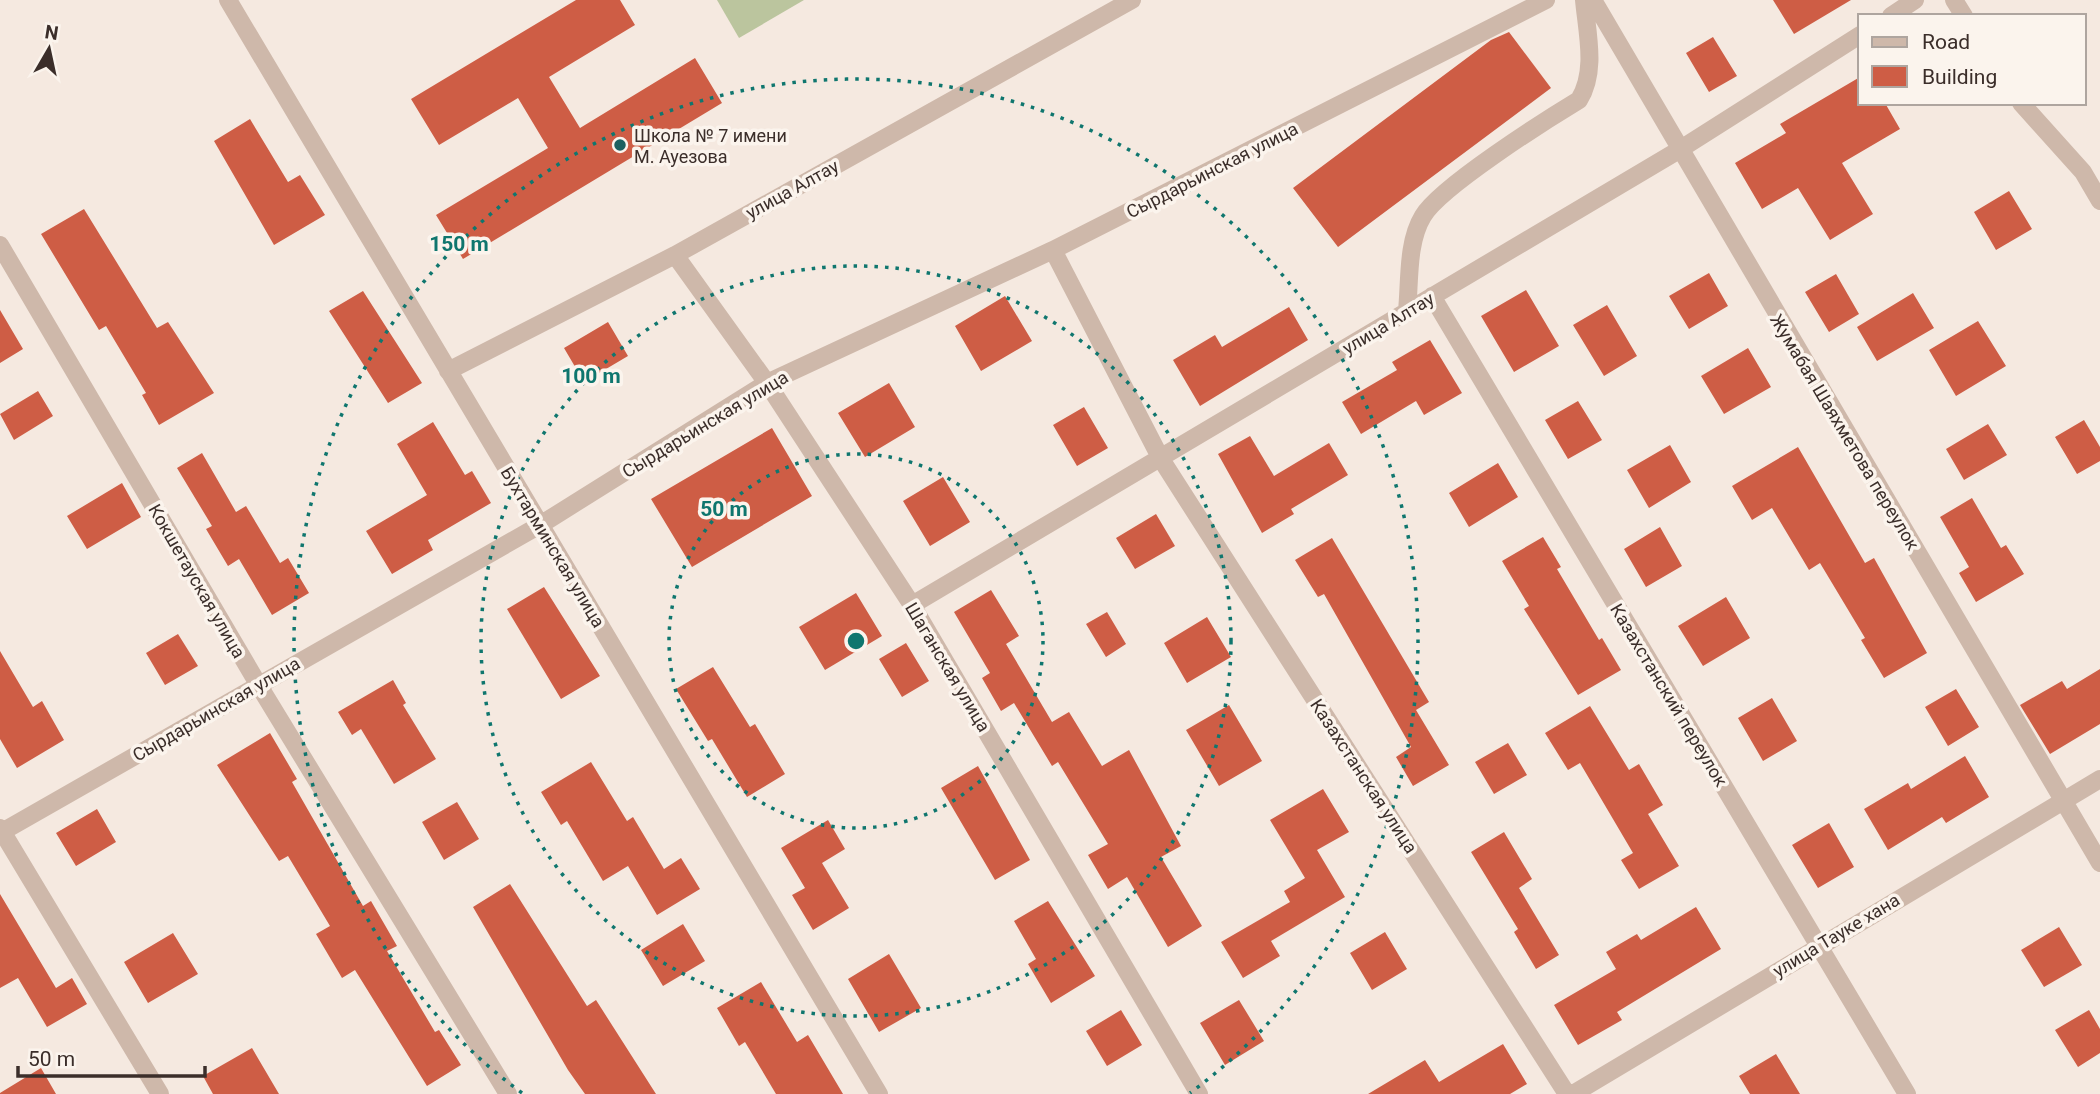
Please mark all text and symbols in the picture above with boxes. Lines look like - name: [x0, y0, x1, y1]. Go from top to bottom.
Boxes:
- north arrow: [14, 14, 84, 84]
- legend: [1858, 14, 2086, 105]
- text: N: [43, 20, 60, 45]
- text: Road: [1922, 30, 1970, 54]
- text: Building: [1922, 65, 1997, 89]
- street label: Сырдарьинская улица: [1123, 118, 1301, 222]
- place label: Школа № 7 имени М. Ауезова: [634, 125, 787, 167]
- marker: Школа № 7 имени М. Ауезова: [612, 137, 628, 153]
- street label: улица Алтау: [742, 155, 842, 223]
- text: 150 m: [429, 232, 489, 256]
- street label: улица Алтау: [1338, 287, 1438, 358]
- street label: Жумабая Шаяхметова переулок: [1766, 310, 1924, 554]
- text: 100 m: [561, 364, 621, 388]
- street label: Сырдарьинская улица: [618, 366, 792, 482]
- street label: Бухтарминская улица: [497, 463, 609, 631]
- text: 50 m: [700, 497, 748, 521]
- street label: Кокшетауская улица: [144, 500, 250, 662]
- street label: Шаганская улица: [901, 599, 995, 735]
- street label: Казахстанский переулок: [1606, 600, 1732, 790]
- centre of rings: [844, 629, 868, 653]
- street label: Сырдарьинская улица: [129, 652, 303, 766]
- street label: Казахстанская улица: [1306, 695, 1422, 857]
- street label: улица Тауке хана: [1769, 889, 1903, 981]
- scale bar: [18, 1034, 205, 1078]
- text: 50 m: [28, 1047, 75, 1071]

